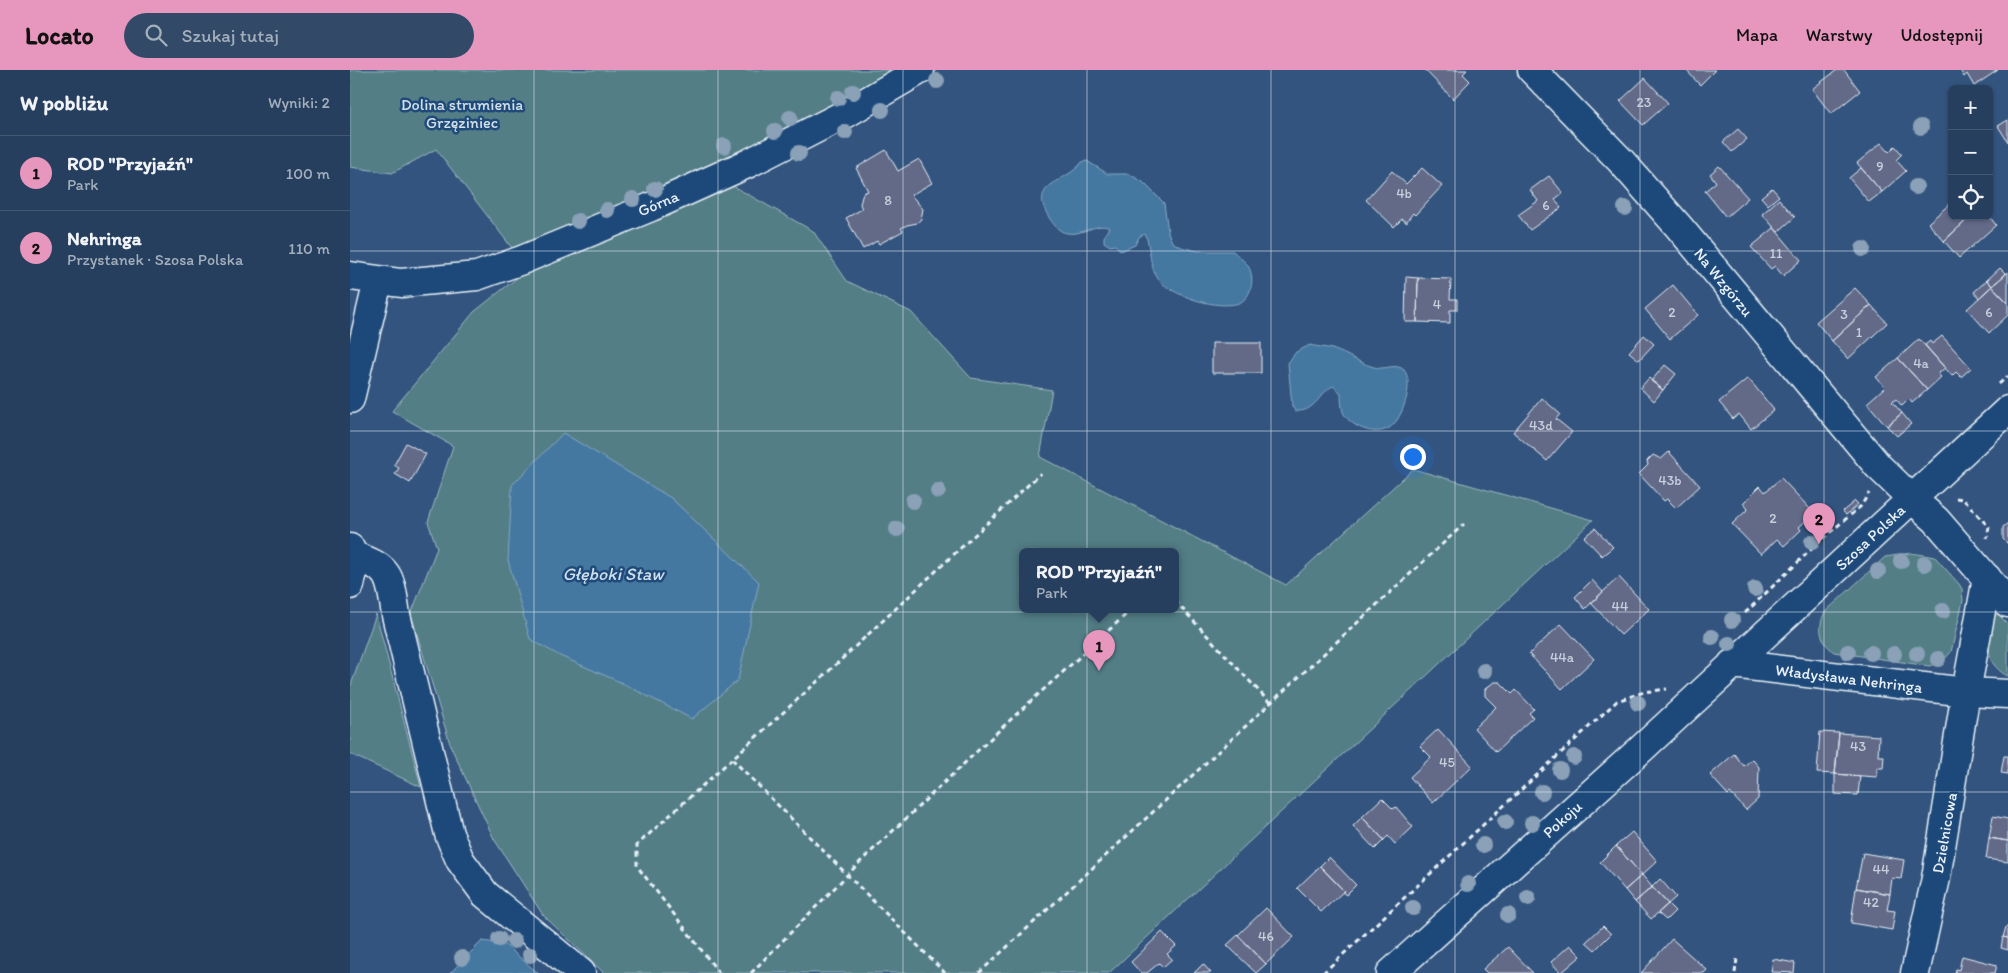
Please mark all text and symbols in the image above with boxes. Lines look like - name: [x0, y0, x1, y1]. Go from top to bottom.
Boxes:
- search box: [124, 13, 474, 58]
- text: Locato: [25, 21, 94, 50]
- icon: search: [142, 21, 170, 49]
- text: Szukaj tutaj: [182, 24, 279, 47]
- text: Mapa: [1736, 24, 1778, 46]
- text: Warstwy: [1806, 24, 1873, 46]
- text: Udostępnij: [1901, 24, 1983, 46]
- map controls: [1948, 85, 1993, 220]
- button: +: [1948, 85, 1993, 130]
- text: W pobliżu: [20, 90, 108, 115]
- text: Wyniki: 2: [268, 93, 330, 112]
- house number: 23: [1637, 94, 1652, 111]
- park label: Dolina strumienia Grzęziniec: [401, 95, 523, 132]
- button: −: [1948, 130, 1993, 175]
- text: ROD "Przyjaźń": [67, 152, 193, 175]
- house number: 9: [1876, 158, 1884, 175]
- text: 1: [32, 164, 40, 183]
- text: 100 m: [286, 164, 330, 183]
- text: Park: [67, 175, 98, 194]
- button: locate: [1948, 175, 1993, 220]
- house number: 4b: [1396, 185, 1412, 202]
- street label: Górna: [635, 186, 682, 220]
- house number: 8: [884, 192, 892, 209]
- house number: 6: [1542, 197, 1550, 214]
- text: Nehringa: [67, 227, 142, 250]
- text: 2: [32, 239, 40, 258]
- text: 110 m: [288, 239, 330, 258]
- street label: Na Wzgórzu: [1690, 244, 1757, 321]
- house number: 11: [1770, 245, 1783, 262]
- text: Przystanek · Szosa Polska: [67, 250, 243, 269]
- house number: 4: [1433, 296, 1442, 313]
- house number: 2: [1668, 304, 1676, 321]
- house number: 6: [1985, 304, 1993, 321]
- house number: 3: [1840, 306, 1848, 323]
- house number: 1: [1856, 324, 1863, 341]
- house number: 4a: [1913, 355, 1930, 372]
- house number: 43d: [1529, 417, 1553, 434]
- your location: [1400, 444, 1426, 470]
- house number: 43b: [1658, 472, 1682, 489]
- street label: Szosa Polska: [1832, 500, 1910, 574]
- pin: 2: [1803, 503, 1835, 544]
- house number: 2: [1769, 510, 1777, 527]
- popup: [1019, 548, 1179, 613]
- text: ROD "Przyjaźń": [1036, 560, 1162, 583]
- water label: Głęboki Staw: [562, 563, 665, 585]
- text: Park: [1036, 583, 1068, 602]
- house number: 44: [1612, 598, 1629, 615]
- pin: 1: [1083, 630, 1115, 671]
- house number: 44a: [1550, 649, 1575, 666]
- street label: Władysława Nehringa: [1774, 660, 1924, 697]
- house number: 43: [1850, 738, 1866, 755]
- house number: 45: [1439, 754, 1455, 771]
- street label: Dzielnicowa: [1928, 791, 1961, 875]
- street label: Pokoju: [1539, 797, 1586, 842]
- house number: 44: [1873, 861, 1890, 878]
- house number: 42: [1863, 894, 1880, 911]
- house number: 46: [1258, 928, 1274, 945]

